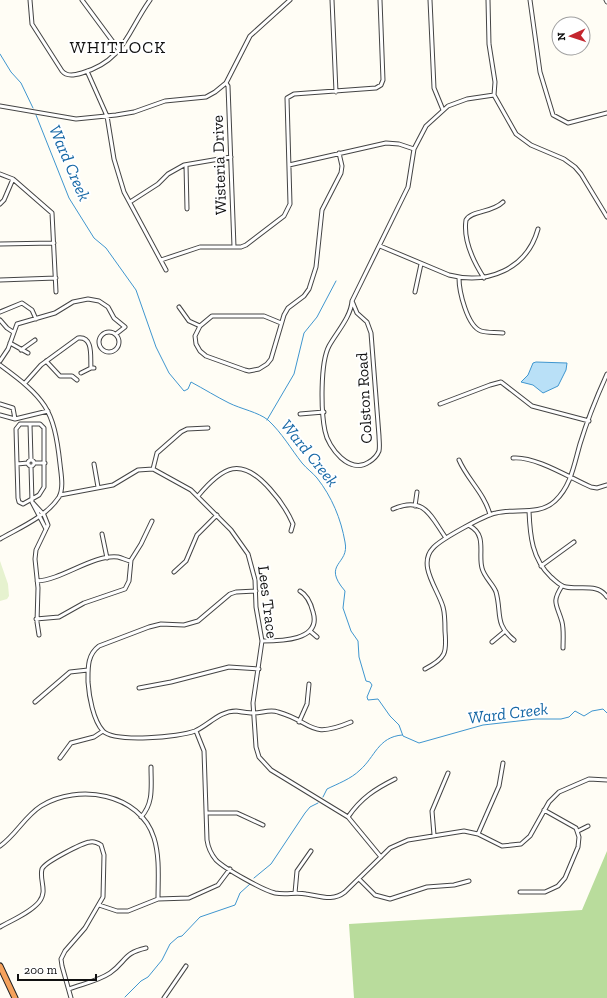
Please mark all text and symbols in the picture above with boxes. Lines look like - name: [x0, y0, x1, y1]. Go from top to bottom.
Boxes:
- north arrow: [551, 16, 591, 56]
- text: N: [555, 31, 568, 41]
- district label: WHITLOCK: [70, 37, 166, 57]
- street label: Wisteria Drive: [208, 115, 230, 215]
- water label: Ward Creek: [45, 122, 95, 204]
- street label: Colston Road: [352, 352, 376, 444]
- water label: Ward Creek: [277, 415, 343, 491]
- street label: Lees Trace: [254, 565, 282, 639]
- water label: Ward Creek: [467, 698, 550, 728]
- scale bar: [18, 956, 96, 982]
- text: 200 m: [24, 963, 58, 977]

